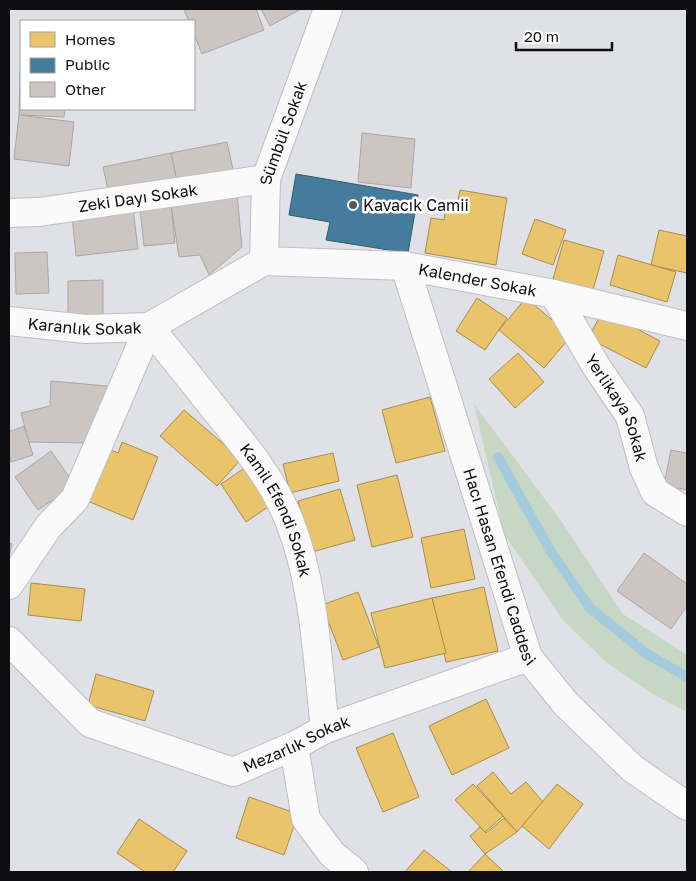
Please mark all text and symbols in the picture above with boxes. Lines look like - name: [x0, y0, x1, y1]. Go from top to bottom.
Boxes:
- legend: [20, 20, 195, 110]
- scale bar: [516, 20, 612, 52]
- text: 20 m: [524, 27, 559, 45]
- text: Homes: [65, 30, 115, 48]
- text: Public: [65, 55, 110, 73]
- street label: Sümbül Sokak: [256, 78, 311, 185]
- text: Other: [65, 80, 106, 98]
- street label: Zeki Dayı Sokak: [77, 179, 199, 216]
- place label: Kavacık Camii: [363, 195, 469, 215]
- marker: Kavacık Camii: [347, 199, 359, 211]
- street label: Kalender Sokak: [417, 259, 539, 301]
- street label: Karanlık Sokak: [27, 313, 142, 339]
- street label: Yerlikaya Sokak: [581, 350, 652, 464]
- street label: Kamil Efendi Sokak: [236, 439, 316, 579]
- street label: Hacı Hasan Efendi Caddesi: [459, 466, 541, 669]
- street label: Mezarlık Sokak: [240, 711, 353, 777]

